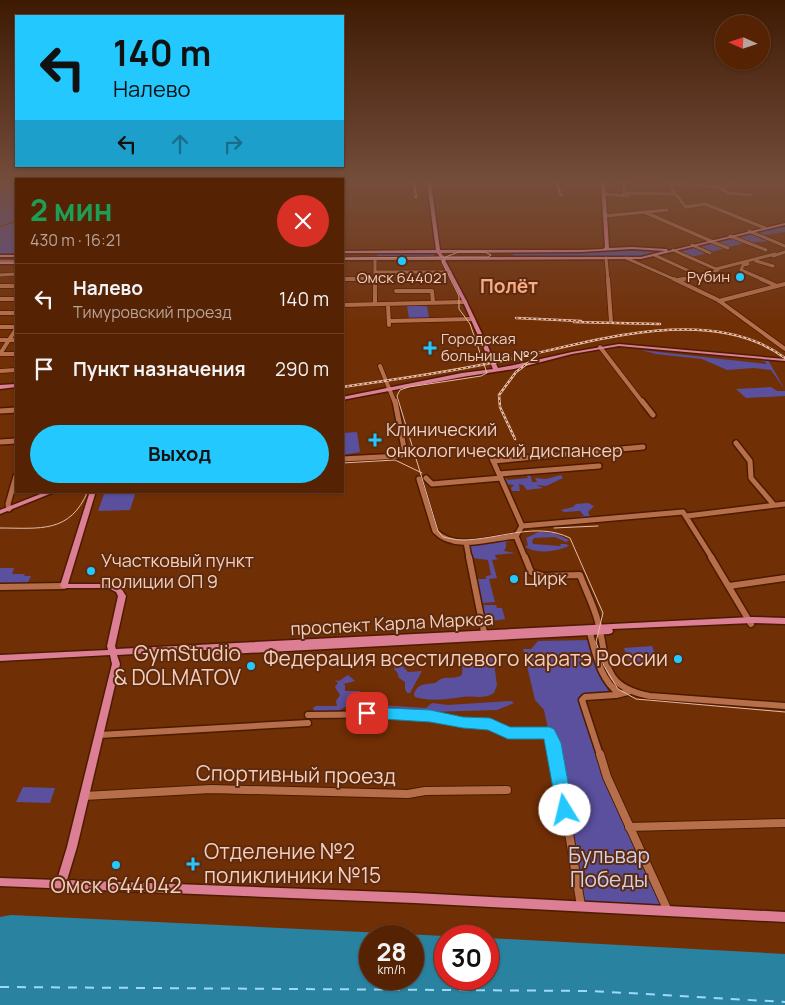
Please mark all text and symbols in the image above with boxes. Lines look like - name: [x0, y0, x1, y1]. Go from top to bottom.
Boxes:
- north arrow: [715, 15, 770, 70]
- map controls: [715, 15, 770, 70]
- text: 140 m: [113, 29, 211, 77]
- icon: left: [30, 35, 95, 100]
- text: Налево: [113, 74, 191, 104]
- icon: left: [113, 130, 141, 158]
- icon: ahead: [166, 130, 194, 158]
- icon: right: [219, 130, 247, 158]
- text: 2 мин: [30, 189, 113, 230]
- button: close: [277, 195, 329, 247]
- text: 430 m · 16:21: [30, 229, 121, 251]
- marker: Омск 644021: [396, 255, 408, 267]
- place label: Рубин: [687, 266, 730, 287]
- place label: Омск 644021: [357, 267, 447, 288]
- marker: Рубин: [734, 271, 746, 283]
- district label: Полёт: [480, 273, 538, 299]
- text: Налево: [73, 275, 143, 301]
- icon: left: [30, 285, 58, 313]
- text: 140 m: [279, 286, 329, 312]
- text: Тимуровский проезд: [73, 301, 232, 323]
- place label: Городская больница №2: [441, 328, 538, 366]
- marker: Городская больница №2: [423, 341, 437, 355]
- icon: arrive: [30, 355, 58, 383]
- text: Пункт назначения: [73, 356, 246, 382]
- text: 290 m: [275, 356, 329, 382]
- place label: Клинический онкологический диспансер: [386, 417, 623, 462]
- button: Выход: [30, 425, 329, 483]
- marker: Клинический онкологический диспансер: [368, 433, 382, 447]
- place label: Участковый пункт полиции ОП 9: [101, 548, 254, 593]
- marker: Участковый пункт полиции ОП 9: [85, 565, 97, 577]
- place label: Цирк: [524, 566, 568, 590]
- marker: Цирк: [508, 573, 520, 585]
- street label: проспект Карла Маркса: [290, 606, 494, 640]
- place label: GymStudio & DOLMATOV: [114, 639, 241, 691]
- place label: Федерация всестилевого каратэ России: [263, 644, 668, 672]
- marker: Федерация всестилевого каратэ России: [672, 653, 684, 665]
- marker: GymStudio & DOLMATOV: [245, 660, 257, 672]
- pin: [346, 692, 388, 734]
- icon: arrive: [353, 699, 381, 727]
- street label: Спортивный проезд: [196, 758, 396, 790]
- position arrow: [538, 783, 590, 835]
- place label: Отделение №2 поликлиники №15: [204, 837, 381, 889]
- park label: Бульвар Победы: [568, 841, 650, 893]
- marker: Отделение №2 поликлиники №15: [186, 857, 200, 871]
- marker: Омск 644042: [110, 859, 122, 871]
- place label: Омск 644042: [50, 871, 182, 899]
- speed limit sign: 30: [434, 925, 499, 990]
- text: 28: [376, 934, 407, 969]
- text: km/h: [378, 961, 405, 978]

